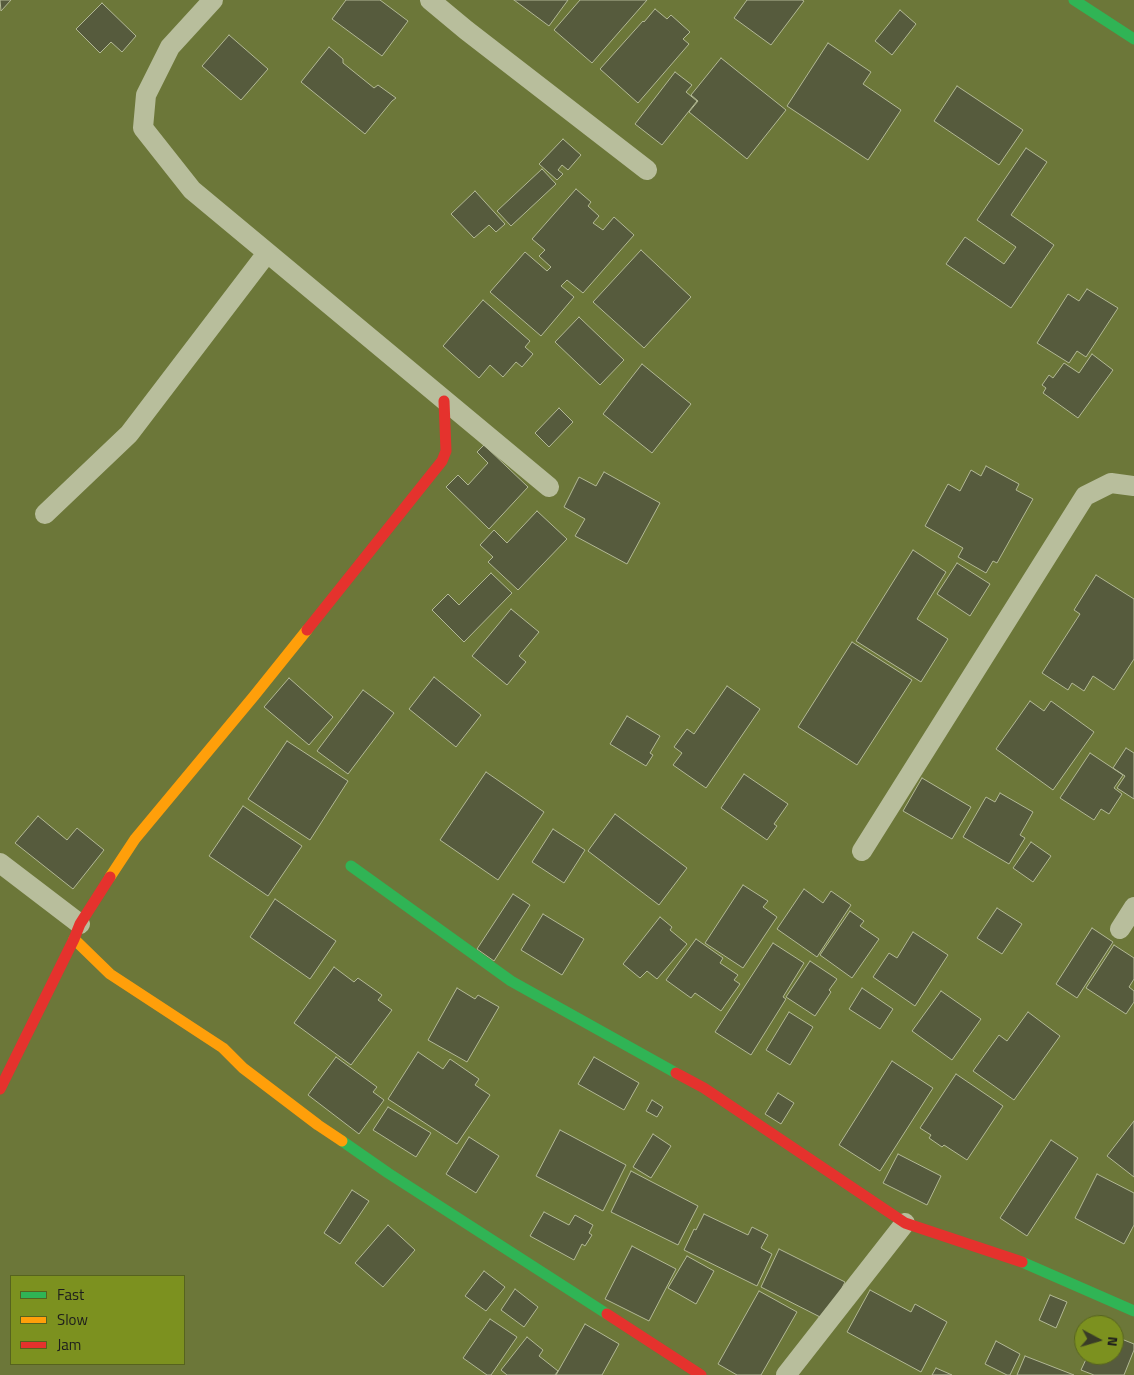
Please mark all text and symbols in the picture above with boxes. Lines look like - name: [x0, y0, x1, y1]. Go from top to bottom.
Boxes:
- legend: [10, 1275, 185, 1365]
- text: Fast: [57, 1283, 84, 1306]
- text: Slow: [57, 1308, 88, 1331]
- north arrow: [1074, 1315, 1124, 1365]
- text: Jam: [57, 1333, 81, 1356]
- text: N: [1102, 1336, 1124, 1347]

